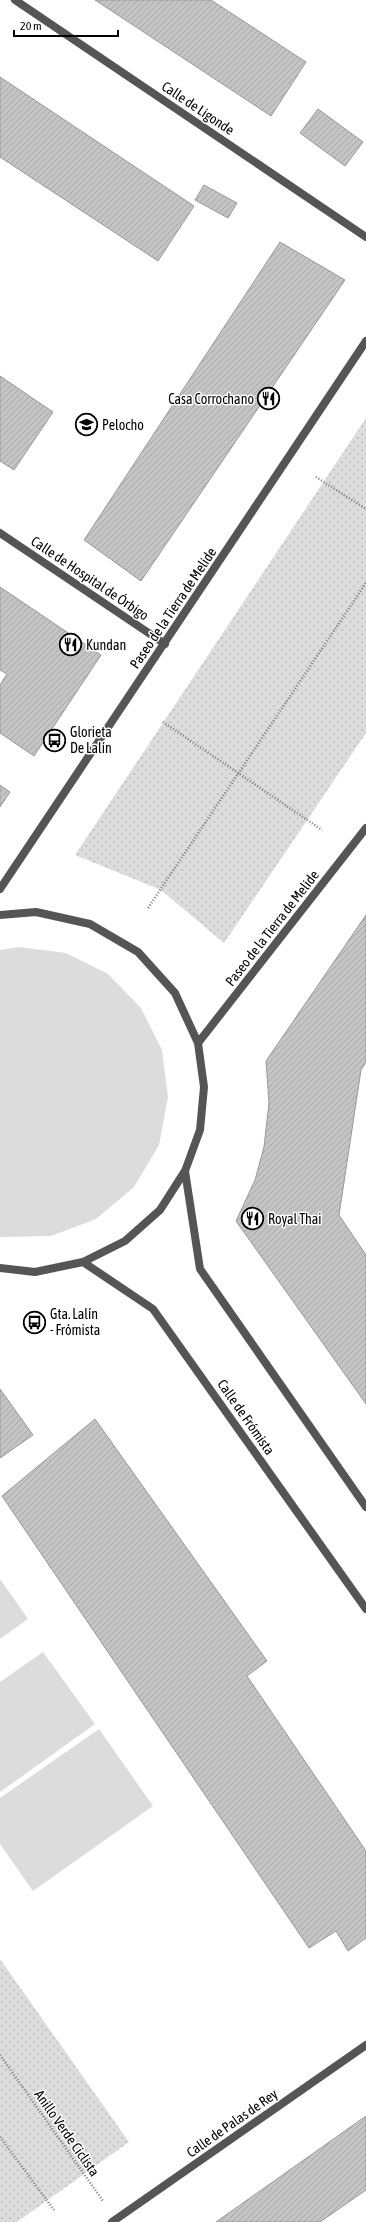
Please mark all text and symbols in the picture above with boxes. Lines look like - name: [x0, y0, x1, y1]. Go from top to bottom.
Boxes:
- scale bar: [14, 12, 118, 38]
- text: 20 m: [20, 19, 42, 33]
- street label: Calle de Ligonde: [159, 78, 237, 138]
- restaurant icon: Casa Corrochano: [256, 386, 282, 412]
- place label: Casa Corrochano: [168, 391, 254, 407]
- school or university icon: Pelocho: [73, 412, 99, 438]
- place label: Pelocho: [102, 417, 144, 433]
- street label: Calle de Hospital de Órbigo: [28, 533, 152, 623]
- street label: Paseo de la Tierra de Melide: [127, 545, 219, 671]
- restaurant icon: Kundan: [57, 632, 83, 658]
- place label: Kundan: [86, 637, 126, 653]
- place label: Glorieta De Lalín: [70, 724, 112, 756]
- bus stop icon: Glorieta De Lalín: [41, 727, 67, 753]
- street label: Paseo de la Tierra de Melide: [222, 867, 322, 989]
- restaurant icon: Royal Thai: [240, 1206, 266, 1232]
- place label: Royal Thai: [268, 1211, 322, 1227]
- place label: Gta. Lalín - Frómista: [50, 1306, 100, 1338]
- bus stop icon: Gta. Lalín - Frómista: [22, 1309, 48, 1335]
- street label: Calle de Frómista: [214, 1376, 278, 1458]
- street label: Calle de Palas de Rey: [183, 2086, 281, 2160]
- street label: Anillo Verde Ciclista: [31, 2087, 103, 2179]

